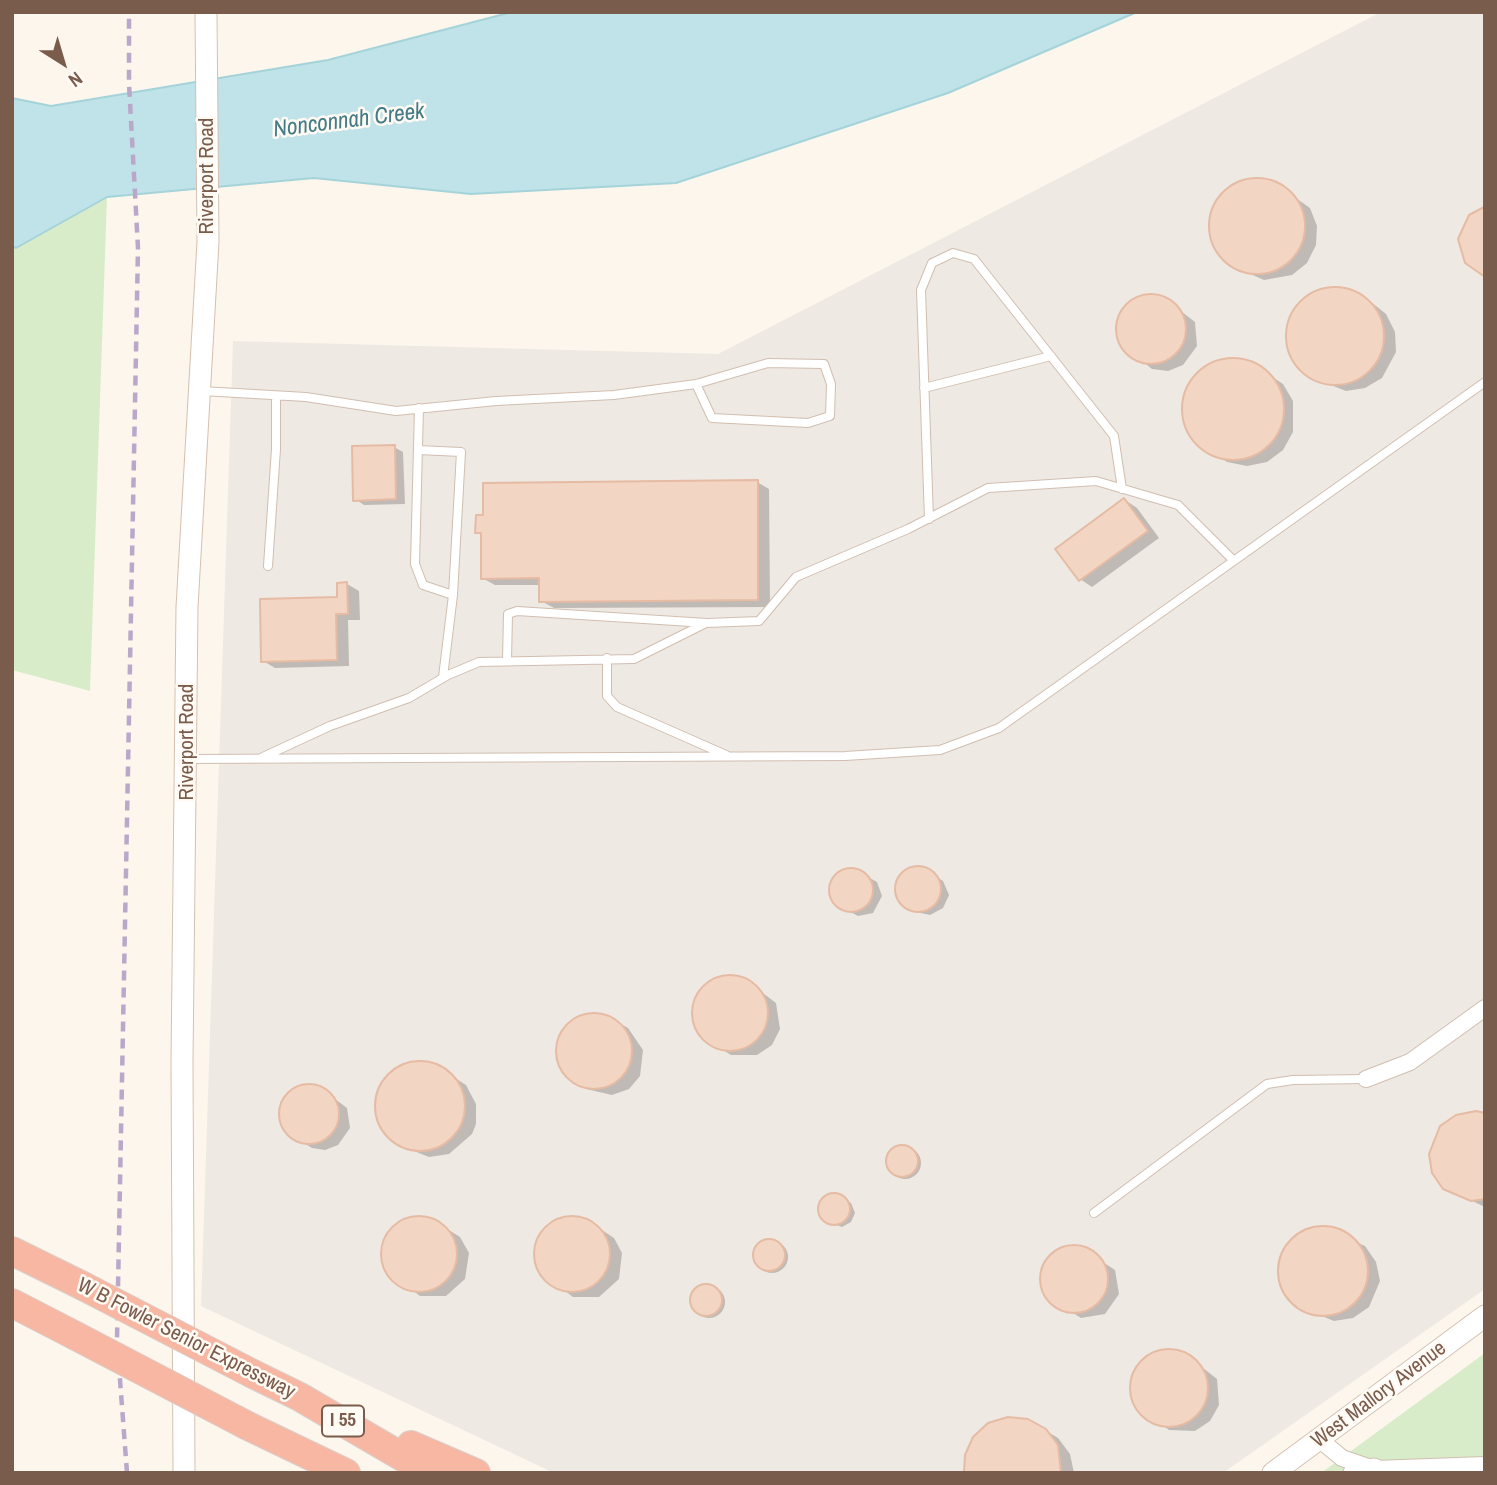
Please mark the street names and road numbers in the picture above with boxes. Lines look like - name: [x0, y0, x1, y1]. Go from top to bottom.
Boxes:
- street label: Riverport Road: [194, 118, 220, 234]
- street label: Riverport Road: [174, 684, 200, 800]
- street label: W B Fowler Senior Expressway: [73, 1273, 299, 1405]
- street label: West Mallory Avenue: [1307, 1336, 1451, 1454]
- road number: I 55: [322, 1406, 364, 1436]

